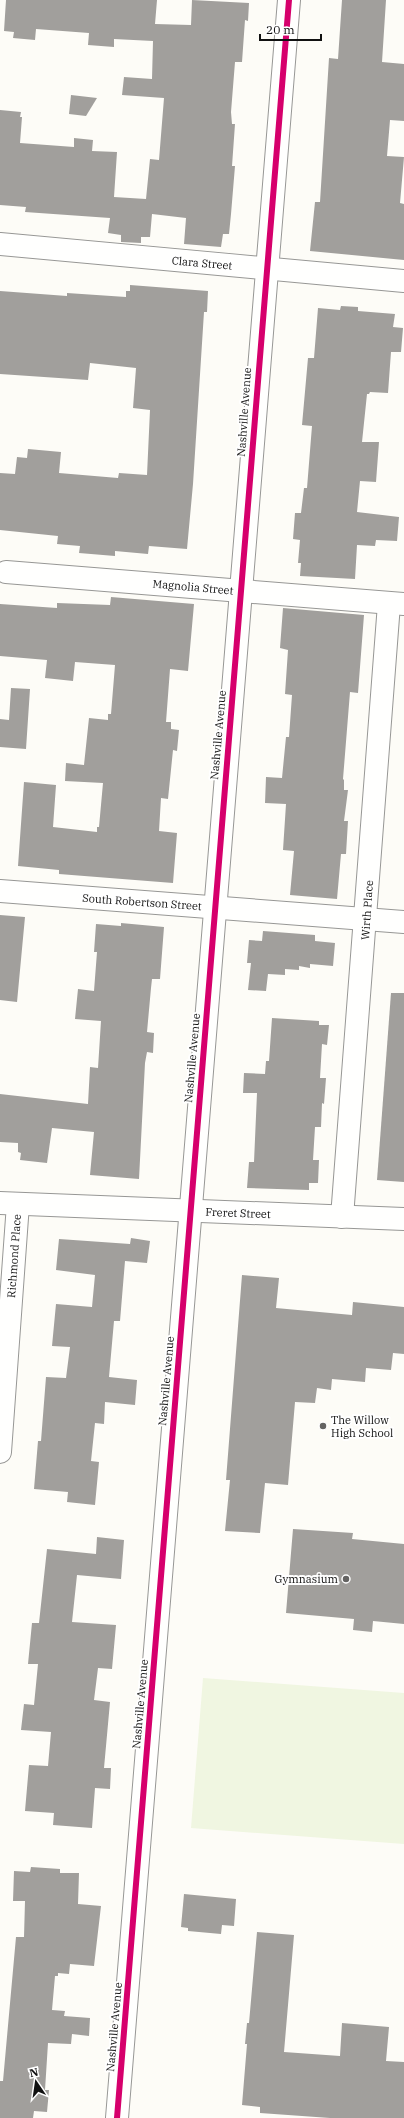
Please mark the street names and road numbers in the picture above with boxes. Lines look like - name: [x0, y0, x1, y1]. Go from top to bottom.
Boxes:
- street label: Clara Street: [171, 253, 233, 273]
- street label: Nashville Avenue: [234, 367, 254, 457]
- street label: Magnolia Street: [152, 576, 234, 598]
- street label: Nashville Avenue: [207, 690, 229, 780]
- street label: Wirth Place: [358, 880, 376, 940]
- street label: South Robertson Street: [82, 891, 202, 913]
- street label: Nashville Avenue: [181, 1013, 203, 1103]
- street label: Freret Street: [205, 1205, 271, 1221]
- street label: Richmond Place: [4, 1214, 24, 1298]
- street label: Nashville Avenue: [155, 1336, 177, 1426]
- street label: Nashville Avenue: [129, 1659, 151, 1749]
- street label: Nashville Avenue: [103, 1982, 125, 2072]

